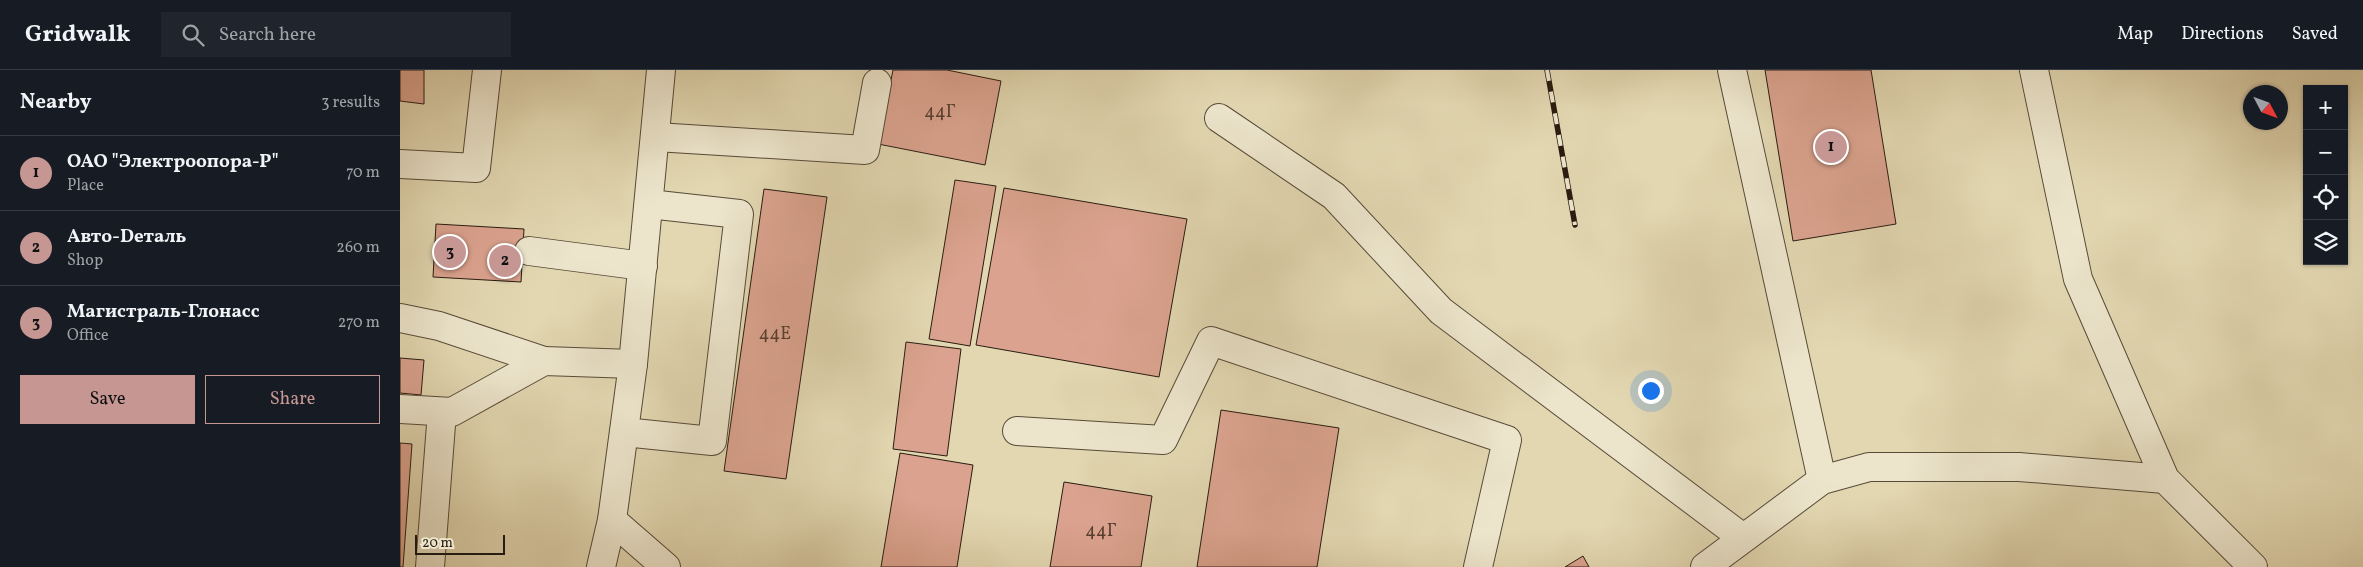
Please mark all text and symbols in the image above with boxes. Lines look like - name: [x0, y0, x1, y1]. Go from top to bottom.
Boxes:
- search box: [161, 12, 511, 57]
- text: Gridwalk: [25, 18, 131, 52]
- icon: search: [179, 21, 207, 49]
- text: Search here: [219, 22, 316, 48]
- text: Map: [2117, 22, 2153, 47]
- text: Directions: [2181, 22, 2264, 47]
- text: Saved: [2292, 22, 2338, 47]
- north arrow: [2243, 85, 2288, 130]
- map controls: [2303, 85, 2348, 265]
- button: +: [2303, 85, 2348, 130]
- text: Nearby: [20, 88, 91, 117]
- text: 3 results: [321, 92, 380, 114]
- house number: 44Г: [924, 100, 956, 125]
- pin: 1: [1815, 128, 1847, 166]
- button: −: [2303, 130, 2348, 175]
- text: ОАО "Электроопора-Р": [67, 149, 279, 175]
- text: 1: [33, 162, 39, 184]
- text: 70 m: [346, 162, 380, 184]
- text: Place: [67, 175, 104, 197]
- button: locate: [2303, 175, 2348, 220]
- button: layers: [2303, 220, 2348, 265]
- text: Авто-Dеталь: [67, 224, 186, 250]
- pin: 3: [434, 233, 466, 271]
- text: 2: [32, 237, 40, 259]
- text: 260 m: [336, 237, 380, 259]
- pin: 2: [489, 242, 521, 280]
- text: Shop: [67, 250, 103, 272]
- text: Магистраль-Глонасс: [67, 299, 260, 325]
- text: 3: [32, 312, 40, 334]
- text: 270 m: [338, 312, 380, 334]
- house number: 44Е: [759, 322, 791, 347]
- text: Office: [67, 325, 109, 347]
- button: Save: [20, 375, 195, 424]
- button: Share: [205, 375, 380, 424]
- your location: [1638, 378, 1664, 404]
- house number: 44Г: [1085, 519, 1117, 544]
- scale bar: [415, 532, 505, 555]
- text: 20 m: [422, 534, 453, 553]

